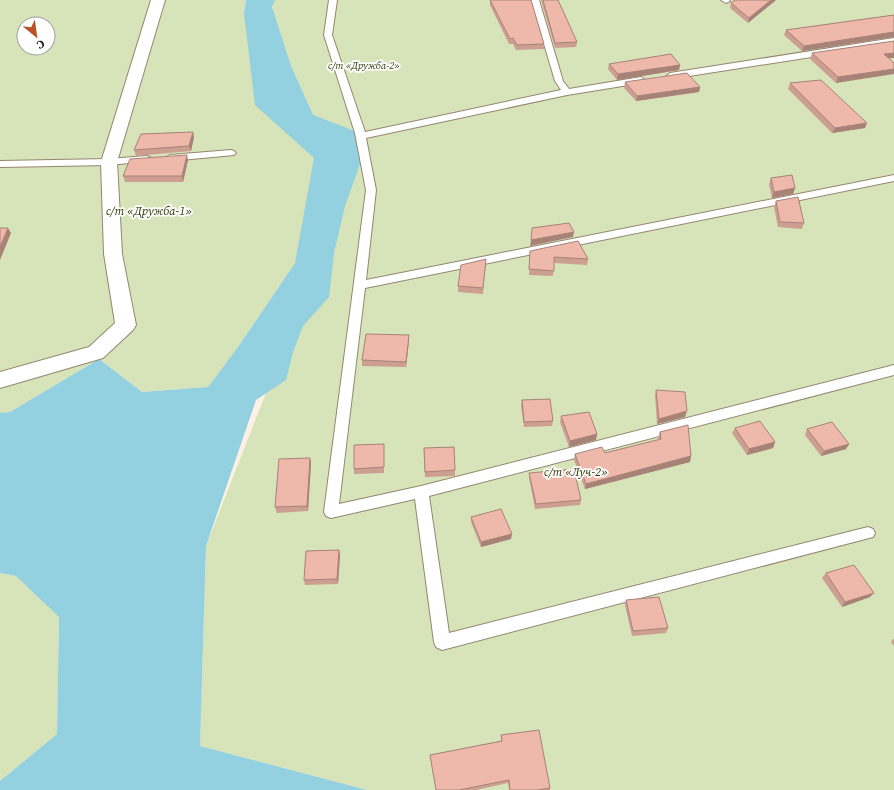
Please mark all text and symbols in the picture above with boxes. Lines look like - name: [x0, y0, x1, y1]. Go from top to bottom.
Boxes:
- north arrow: [16, 16, 56, 56]
- text: С: [34, 36, 47, 53]
- park label: с/т «Дружба-2»: [328, 59, 400, 72]
- park label: с/т «Дружба-1»: [106, 203, 192, 219]
- park label: с/т «Луч-2»: [544, 464, 608, 480]

